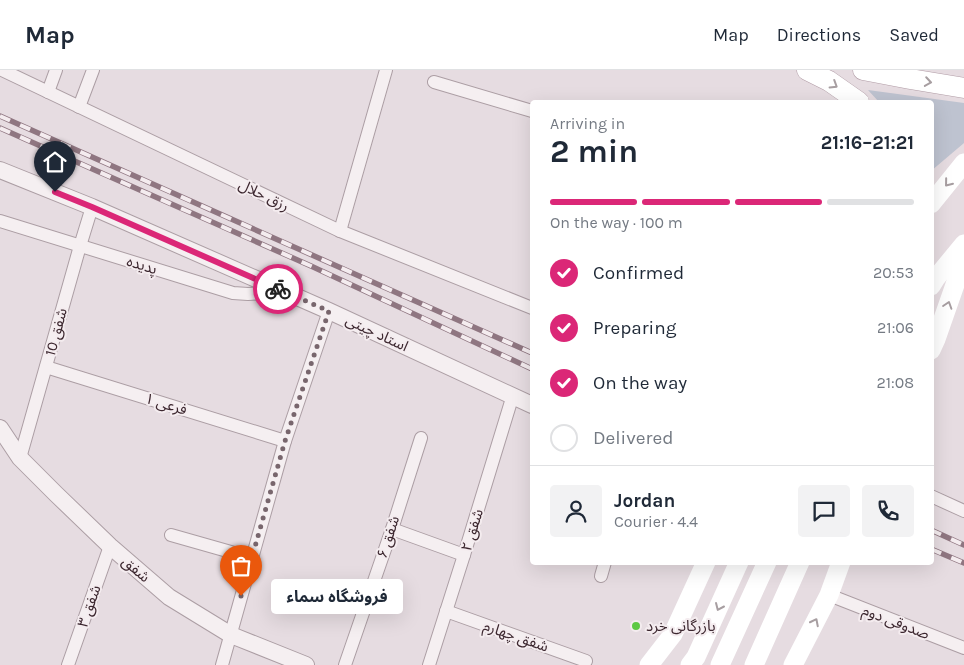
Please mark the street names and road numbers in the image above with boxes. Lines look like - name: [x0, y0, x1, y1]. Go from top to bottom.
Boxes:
- street label: رزق حلال: [236, 175, 292, 215]
- street label: پدیده: [124, 252, 159, 279]
- street label: شفق 10: [41, 306, 72, 358]
- street label: استاد چیتی: [342, 311, 411, 356]
- street label: فرعی ۱: [143, 389, 189, 419]
- street label: شفق ۲: [457, 506, 488, 554]
- street label: شفق ۶: [373, 513, 404, 561]
- street label: شفق: [118, 552, 154, 587]
- street label: شفق ۳: [73, 582, 106, 630]
- street label: صدوقی دوم: [859, 601, 932, 645]
- street label: شفق چهارم: [480, 616, 551, 658]

